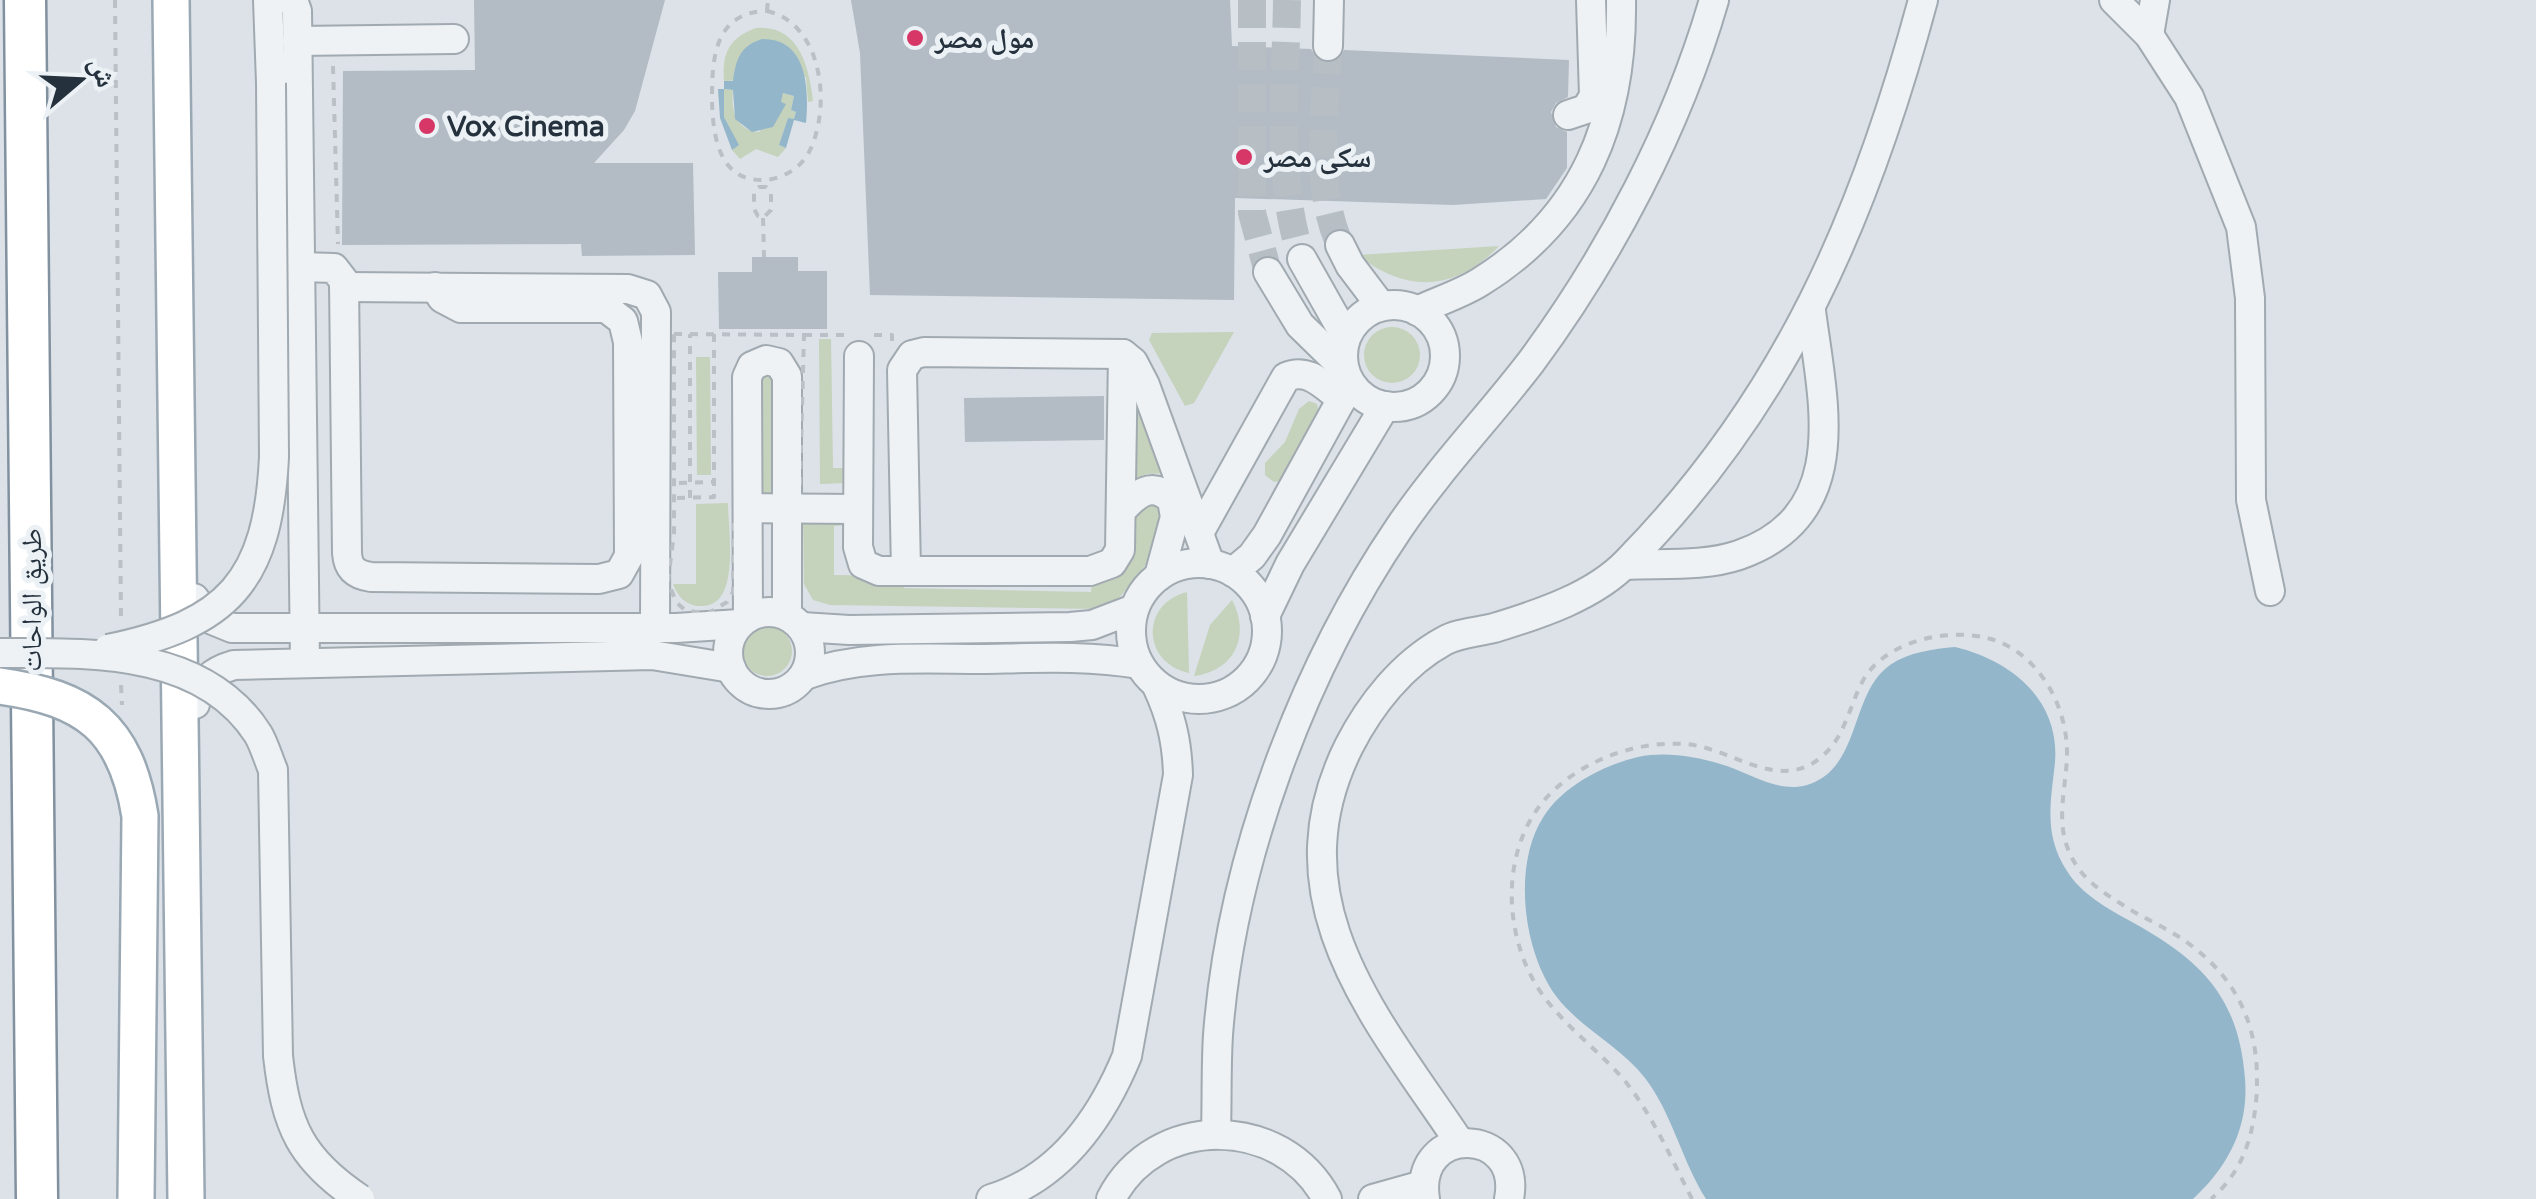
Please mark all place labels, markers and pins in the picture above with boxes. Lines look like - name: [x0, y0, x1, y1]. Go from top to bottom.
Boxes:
- place label: مول مصر: [934, 22, 1034, 56]
- marker: مول مصر: [904, 27, 926, 49]
- place label: Vox Cinema: [447, 110, 605, 144]
- marker: Vox Cinema: [416, 115, 438, 137]
- place label: سكى مصر: [1263, 141, 1371, 175]
- marker: سكى مصر: [1233, 146, 1255, 168]

